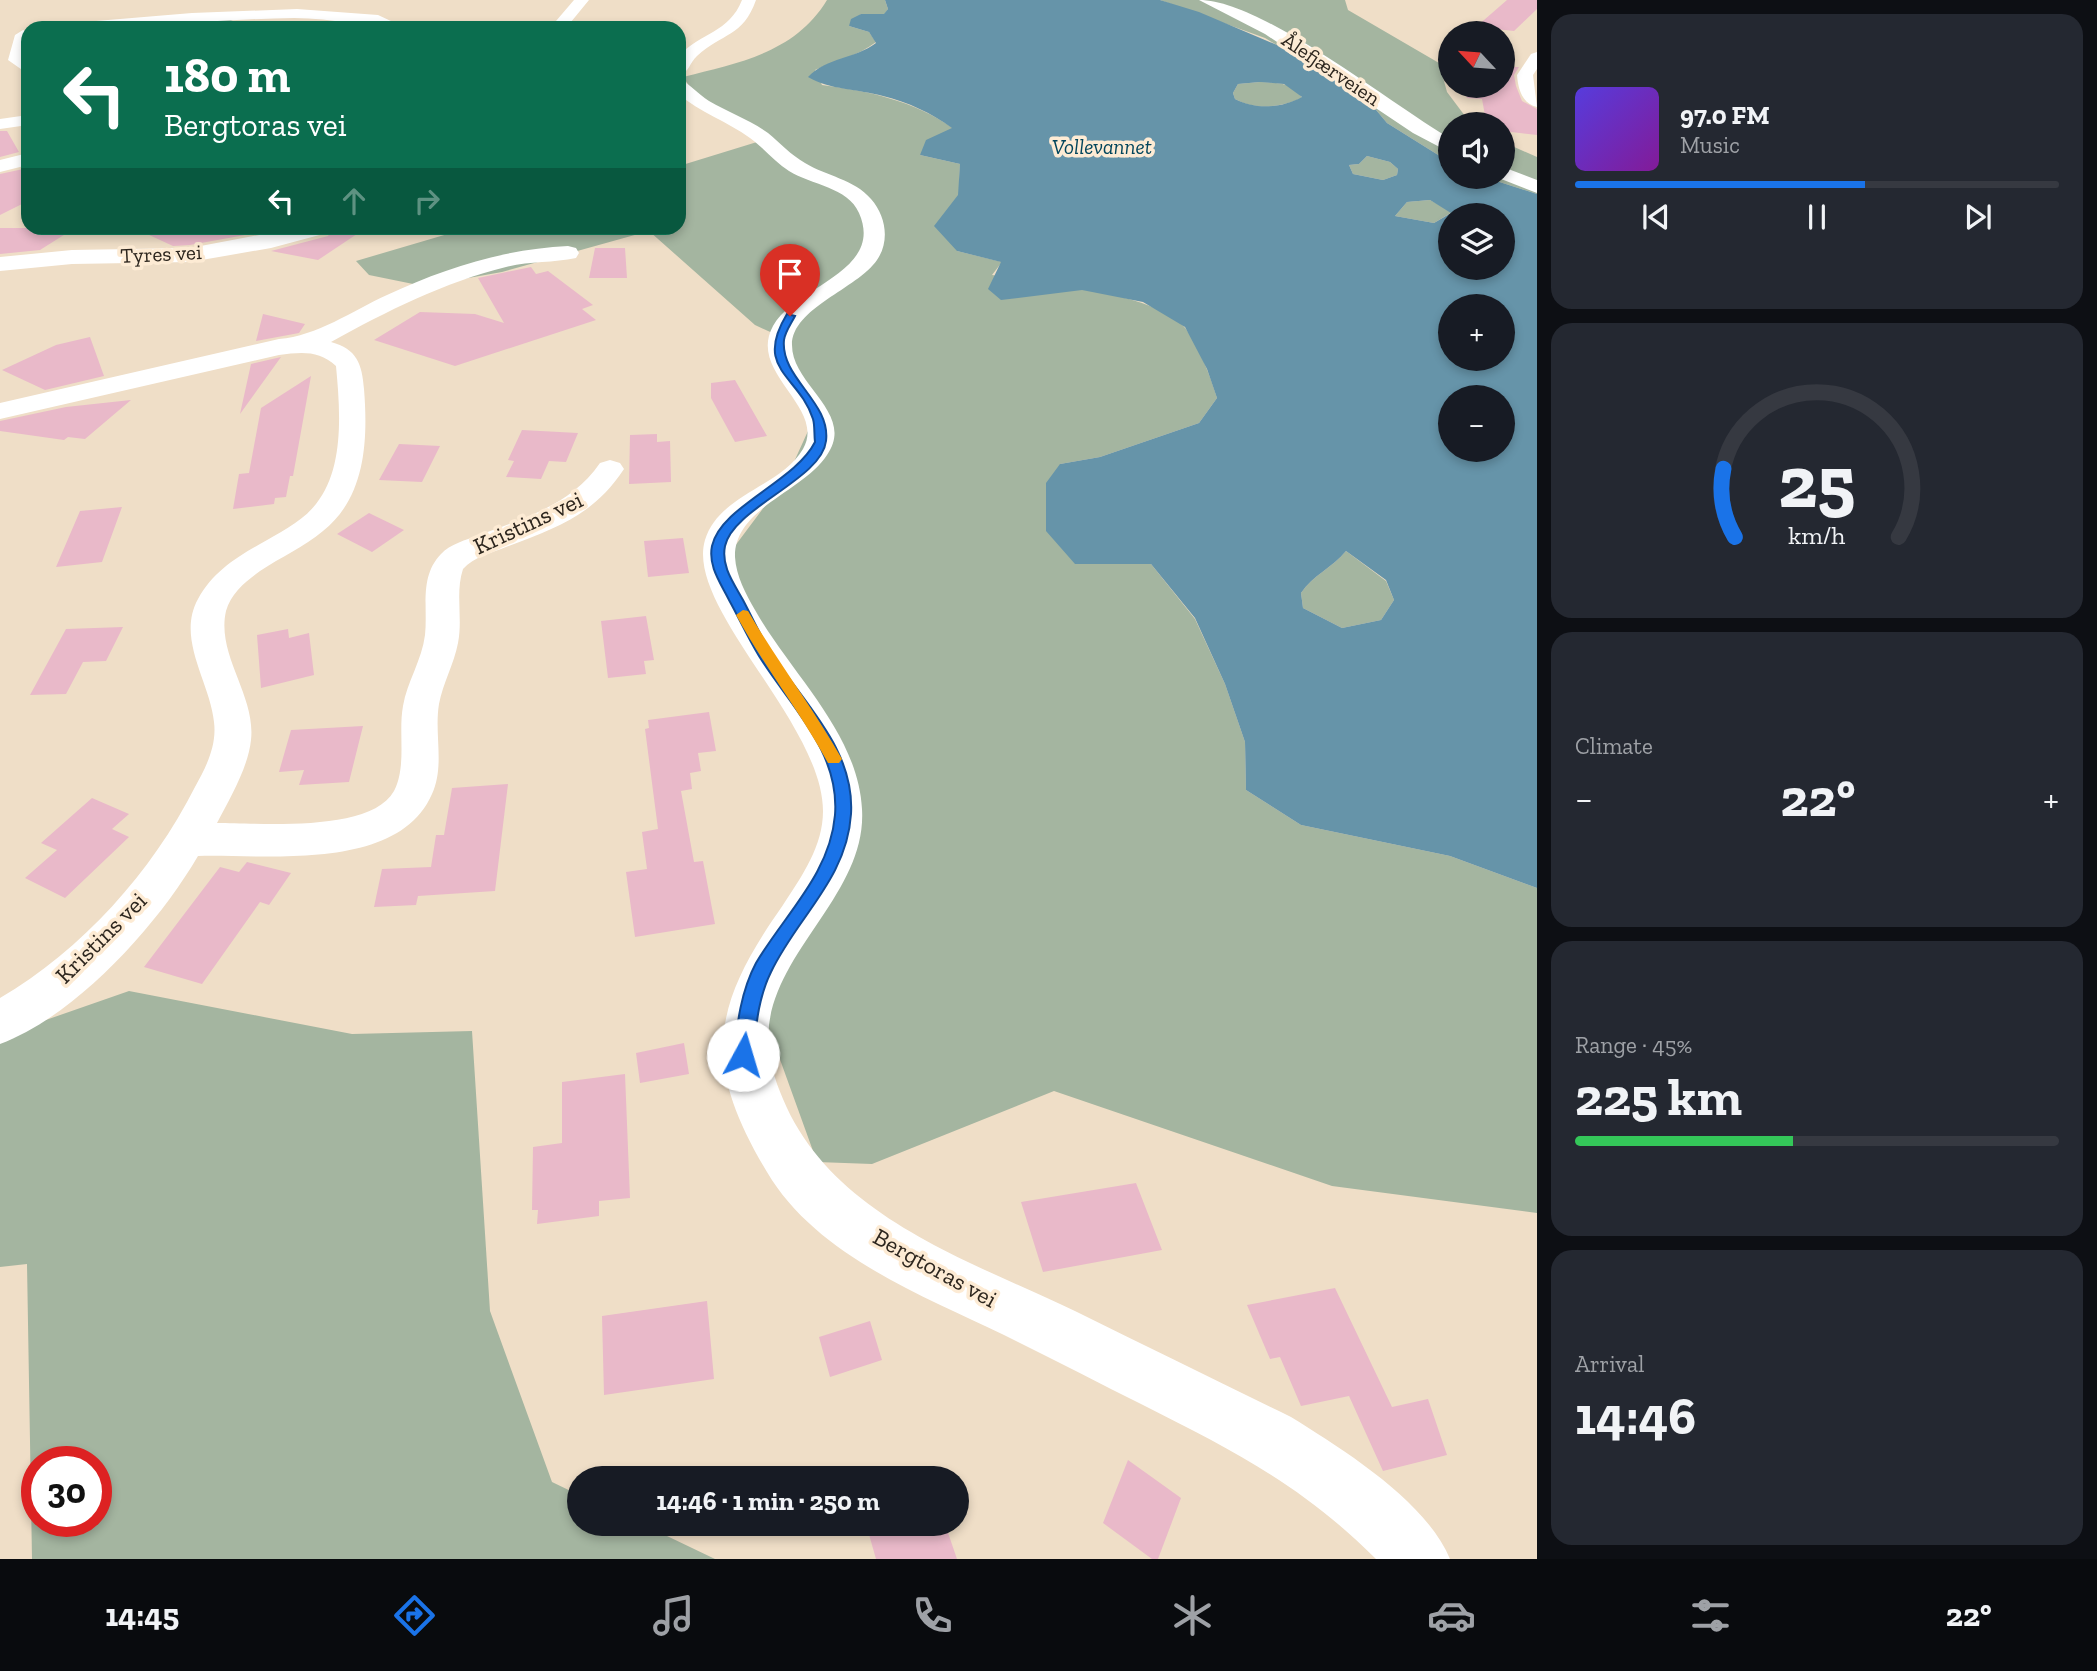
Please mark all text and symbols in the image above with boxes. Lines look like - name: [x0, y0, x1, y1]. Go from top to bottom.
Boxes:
- north arrow: [1438, 21, 1516, 98]
- map controls: [1438, 21, 1515, 462]
- street label: Ålefjærveien: [1277, 27, 1385, 111]
- text: 180 m: [164, 46, 291, 105]
- icon: left: [49, 49, 140, 140]
- text: 97.0 FM: [1680, 99, 1770, 131]
- text: Bergtoras vei: [164, 106, 347, 144]
- button: sound: [1438, 112, 1515, 189]
- text: Music: [1680, 131, 1740, 159]
- water label: Vollevannet: [1052, 134, 1152, 159]
- icon: left: [262, 182, 300, 220]
- icon: ahead: [335, 182, 373, 220]
- icon: right: [408, 182, 446, 220]
- icon: previous: [1637, 198, 1675, 236]
- icon: pause: [1798, 198, 1836, 236]
- icon: next: [1959, 198, 1997, 236]
- button: layers: [1438, 203, 1515, 280]
- street label: Tyres vei: [120, 239, 202, 268]
- pin: [760, 244, 820, 316]
- icon: arrive: [771, 255, 809, 293]
- button: +: [1438, 294, 1515, 371]
- button: −: [1438, 385, 1515, 462]
- text: 25: [1778, 438, 1856, 526]
- street label: Kristins vei: [469, 485, 587, 560]
- text: km/h: [1788, 519, 1846, 549]
- text: Climate: [1575, 732, 1653, 760]
- text: 22°: [1781, 767, 1855, 829]
- text: −: [1575, 776, 1593, 822]
- text: +: [2043, 776, 2059, 822]
- street label: Kristins vei: [49, 886, 153, 989]
- position arrow: [706, 1018, 780, 1092]
- text: Range · 45%: [1575, 1031, 1692, 1059]
- text: 225 km: [1575, 1066, 1742, 1128]
- street label: Bergtoras vei: [868, 1222, 1002, 1314]
- text: Arrival: [1575, 1350, 1644, 1378]
- text: 14:46: [1575, 1385, 1696, 1447]
- speed limit sign: 30: [21, 1446, 112, 1537]
- text: 14:46 · 1 min · 250 m: [656, 1485, 880, 1517]
- icon: directions: [390, 1591, 439, 1640]
- icon: music: [649, 1591, 698, 1640]
- icon: phone: [908, 1591, 957, 1640]
- icon: climate: [1168, 1591, 1217, 1640]
- icon: car: [1427, 1591, 1476, 1640]
- icon: filters: [1686, 1591, 1735, 1640]
- text: 14:45: [105, 1596, 179, 1634]
- text: 22°: [1946, 1596, 1992, 1634]

